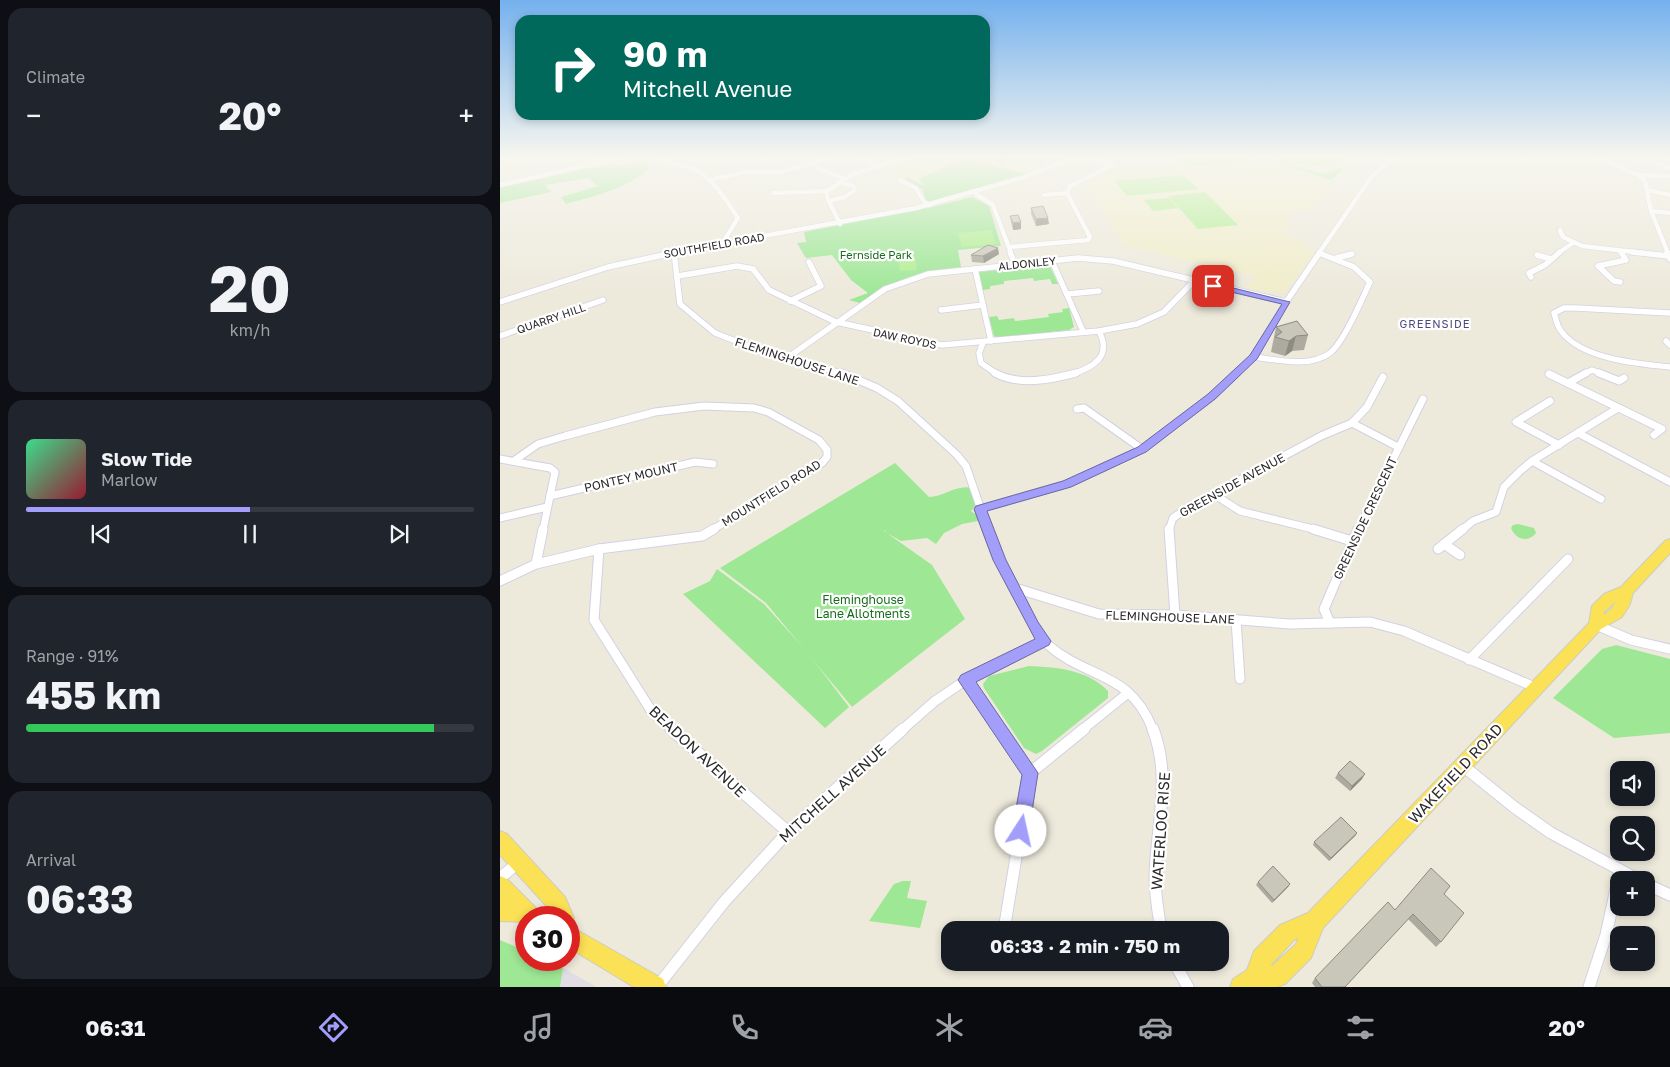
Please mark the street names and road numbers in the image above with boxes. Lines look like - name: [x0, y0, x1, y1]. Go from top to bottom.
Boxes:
- street label: SOUTHFIELD ROAD: [662, 230, 766, 260]
- street label: ALDONLEY: [997, 254, 1057, 272]
- street label: QUARRY HILL: [515, 300, 588, 336]
- street label: DAW ROYDS: [872, 325, 938, 351]
- street label: FLEMINGHOUSE LANE: [733, 334, 861, 388]
- street label: GREENSIDE AVENUE: [1177, 450, 1287, 520]
- street label: GREENSIDE CRESCENT: [1330, 454, 1400, 582]
- street label: MOUNTFIELD ROAD: [719, 456, 823, 530]
- street label: PONTEY MOUNT: [583, 459, 680, 495]
- street label: FLEMINGHOUSE LANE: [1105, 607, 1235, 627]
- street label: BEADON AVENUE: [646, 702, 750, 800]
- street label: WAKEFIELD ROAD: [1404, 719, 1506, 827]
- street label: MITCHELL AVENUE: [775, 740, 889, 846]
- street label: WATERLOO RISE: [1147, 771, 1173, 891]

